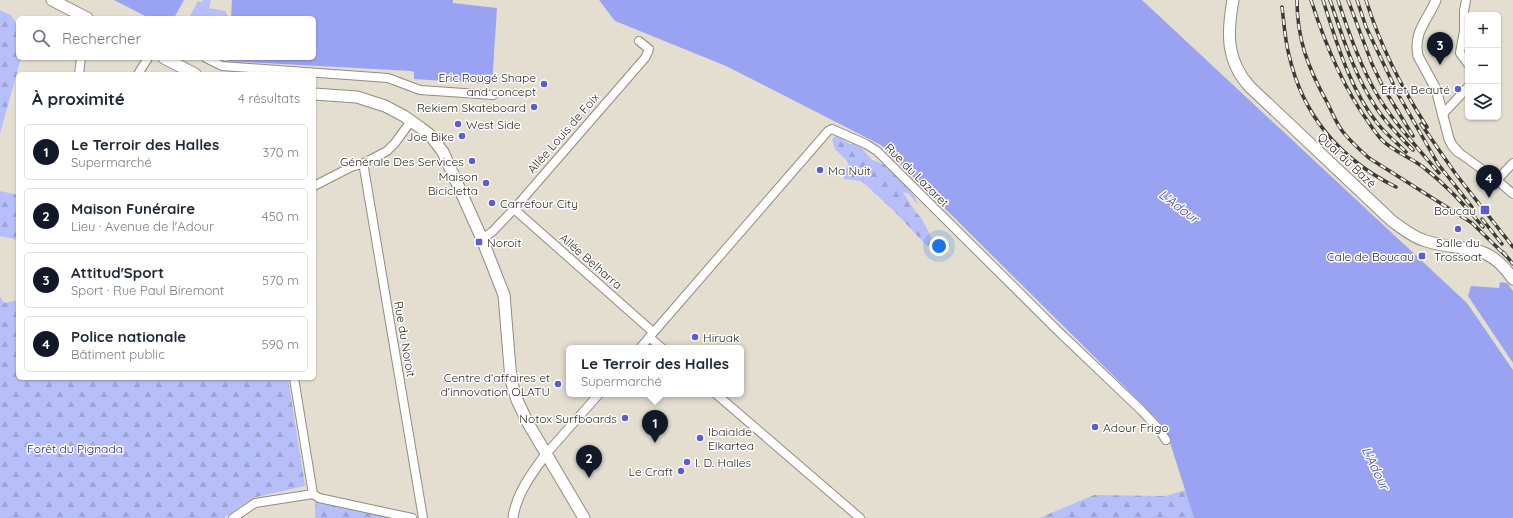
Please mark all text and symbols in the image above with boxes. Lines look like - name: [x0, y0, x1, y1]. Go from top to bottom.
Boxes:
- map controls: [1465, 12, 1501, 120]
- button: +: [1465, 12, 1501, 48]
- search box: [16, 16, 316, 60]
- icon: search: [30, 27, 52, 49]
- text: Rechercher: [62, 29, 141, 48]
- pin: 3: [1427, 32, 1453, 65]
- button: −: [1465, 48, 1501, 84]
- place label: Eric Rougé Shape and concept: [438, 70, 536, 99]
- marker: Eric Rougé Shape and concept: [539, 79, 549, 89]
- place label: Effet Beauté: [1381, 82, 1450, 97]
- marker: Effet Beauté: [1453, 84, 1463, 94]
- button: layers: [1465, 84, 1501, 120]
- text: À proximité: [32, 88, 125, 109]
- text: 4 résultats: [238, 90, 300, 106]
- street label: Allée Louis de Foix: [524, 90, 602, 176]
- place label: Rekiem Skateboard: [417, 100, 526, 115]
- marker: Rekiem Skateboard: [529, 102, 539, 112]
- place label: West Side: [466, 117, 521, 132]
- marker: West Side: [453, 119, 463, 129]
- place label: Joe Bike: [407, 129, 454, 144]
- street label: Quai du Bazé: [1315, 129, 1379, 191]
- marker: Joe Bike: [457, 131, 467, 141]
- text: Le Terroir des Halles: [71, 135, 219, 154]
- street label: Rue du Lazaret: [882, 140, 952, 210]
- text: 1: [43, 144, 49, 160]
- text: 370 m: [262, 144, 299, 160]
- text: Supermarché: [71, 154, 152, 170]
- place label: Générale Des Services: [340, 154, 464, 169]
- marker: Générale Des Services: [467, 156, 477, 166]
- place label: Ma Nuit: [828, 163, 871, 178]
- marker: Ma Nuit: [815, 165, 825, 175]
- pin: 4: [1476, 165, 1502, 198]
- place label: Maison Bicicletta: [428, 169, 478, 198]
- marker: Maison Bicicletta: [481, 178, 491, 188]
- water label: L'Adour: [1156, 186, 1204, 227]
- place label: Carrefour City: [500, 196, 578, 211]
- marker: Carrefour City: [487, 198, 497, 208]
- text: Maison Funéraire: [71, 199, 195, 218]
- place label: Boucau: [1434, 203, 1476, 218]
- marker: Boucau: [1479, 204, 1491, 216]
- text: 2: [42, 208, 50, 224]
- text: 450 m: [262, 208, 299, 224]
- text: Lieu · Avenue de l'Adour: [71, 218, 214, 234]
- marker: Salle du Trossoat: [1453, 224, 1463, 234]
- street label: Allée Belharra: [557, 230, 625, 292]
- place label: Noroit: [487, 235, 521, 250]
- place label: Salle du Trossoat: [1434, 235, 1482, 264]
- your location: [929, 236, 949, 256]
- marker: Noroit: [474, 237, 484, 247]
- place label: Cale de Boucau: [1327, 249, 1414, 264]
- marker: Cale de Boucau: [1417, 251, 1427, 261]
- text: Attitud'Sport: [71, 263, 164, 282]
- text: 3: [43, 272, 49, 288]
- text: 570 m: [262, 272, 299, 288]
- text: Sport · Rue Paul Biremont: [71, 282, 224, 298]
- street label: Rue du Noroit: [391, 300, 419, 378]
- text: Police nationale: [71, 327, 186, 346]
- place label: Hiruak: [703, 330, 739, 345]
- marker: Hiruak: [690, 332, 700, 342]
- text: 4: [42, 336, 50, 352]
- text: 590 m: [262, 336, 299, 352]
- popup: [566, 345, 744, 397]
- text: Bâtiment public: [71, 346, 165, 362]
- text: Le Terroir des Halles: [581, 354, 729, 373]
- place label: Centre d’affaires et d’innovation OLATU: [441, 370, 550, 399]
- text: Supermarché: [581, 373, 662, 389]
- marker: Centre d’affaires et d’innovation OLATU: [553, 379, 563, 389]
- pin: 1: [642, 410, 668, 443]
- place label: Notox Surfboards: [519, 411, 617, 426]
- marker: Notox Surfboards: [620, 413, 630, 423]
- place label: Adour Frigo: [1103, 420, 1168, 435]
- marker: Adour Frigo: [1090, 422, 1100, 432]
- place label: Ibaialde Elkartea: [708, 424, 754, 453]
- marker: Ibaialde Elkartea: [695, 433, 705, 443]
- park label: Forêt du Pignada: [27, 441, 123, 456]
- water label: L'Adour: [1359, 444, 1394, 494]
- pin: 2: [576, 445, 602, 478]
- place label: I. D. Halles: [695, 455, 752, 470]
- marker: I. D. Halles: [682, 457, 692, 467]
- place label: Le Craft: [629, 464, 673, 479]
- marker: Le Craft: [676, 466, 686, 476]

